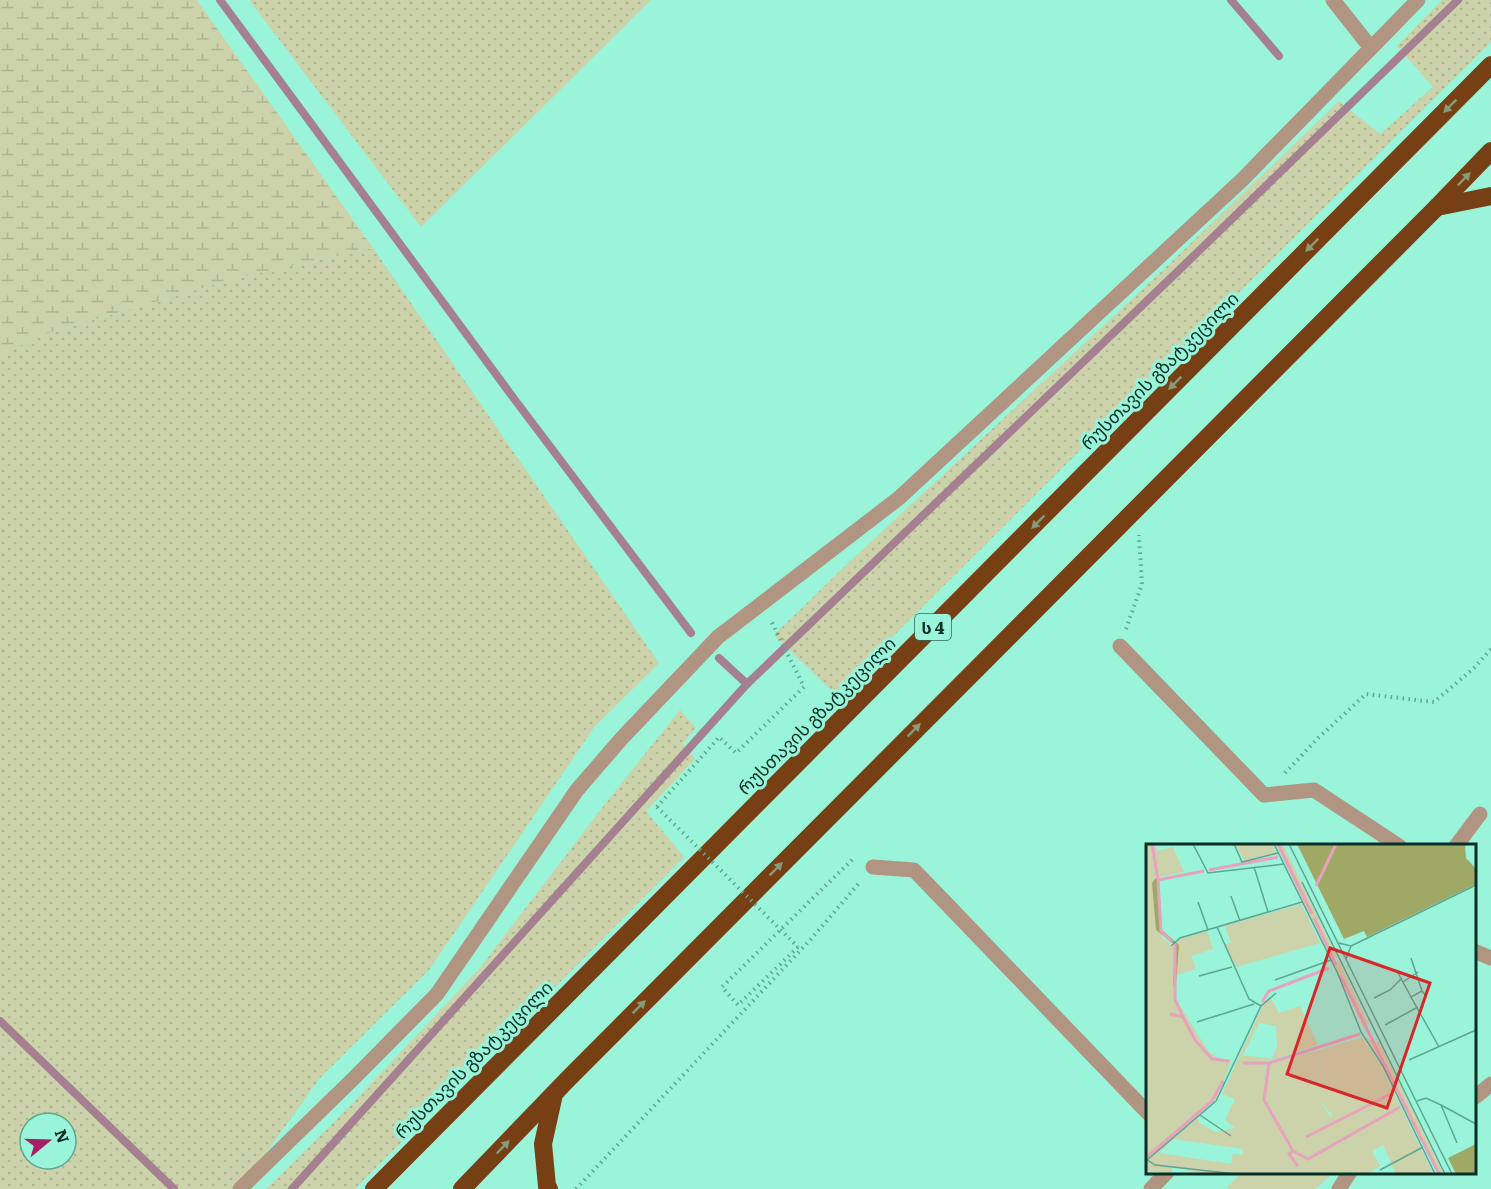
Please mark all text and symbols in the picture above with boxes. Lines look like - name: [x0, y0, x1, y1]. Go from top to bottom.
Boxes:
- one-way arrow: [1443, 99, 1457, 113]
- one-way arrow: [1457, 172, 1471, 187]
- one-way arrow: [1306, 237, 1320, 251]
- street label: რუსთავის გზატკეცილი: [1074, 285, 1244, 455]
- one-way arrow: [1168, 376, 1182, 391]
- one-way arrow: [1031, 514, 1045, 528]
- road number: ს 4: [915, 614, 951, 640]
- street label: რუსთავის გზატკეცილი: [731, 630, 901, 800]
- one-way arrow: [906, 724, 920, 738]
- inset map: [1146, 844, 1476, 1174]
- one-way arrow: [769, 862, 783, 876]
- street label: რუსთავის გზატკეცილი: [388, 974, 558, 1144]
- one-way arrow: [632, 1000, 646, 1014]
- north arrow: [18, 1111, 78, 1171]
- text: N: [50, 1126, 77, 1146]
- one-way arrow: [496, 1139, 510, 1154]

